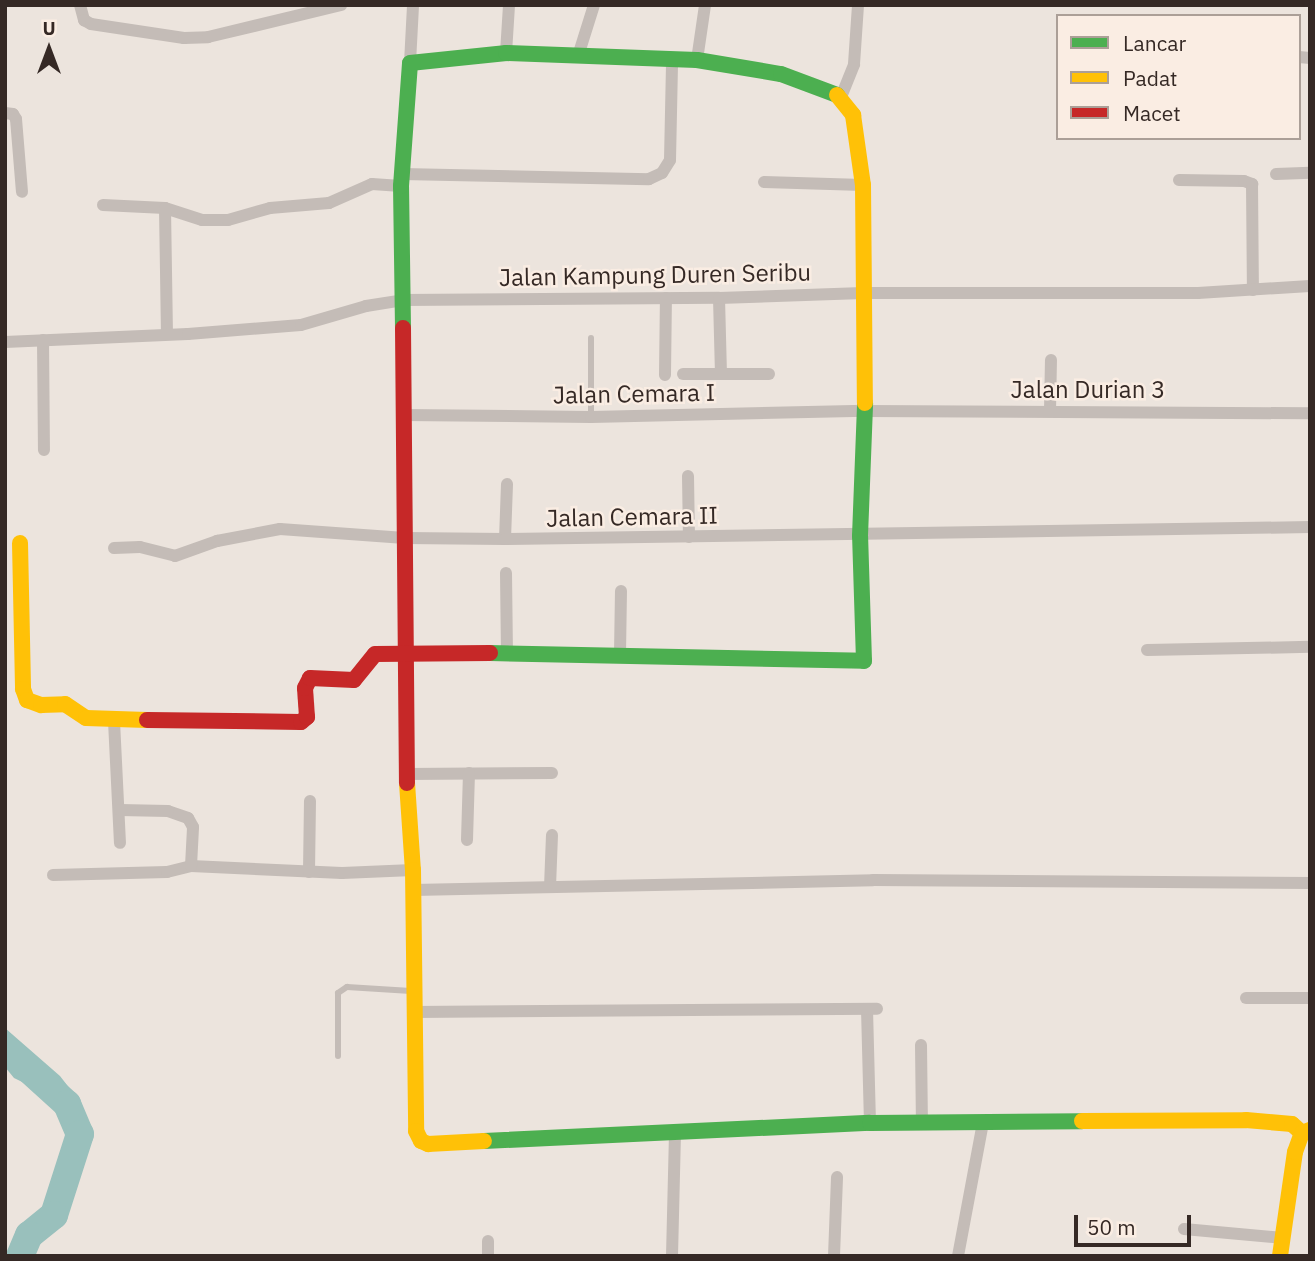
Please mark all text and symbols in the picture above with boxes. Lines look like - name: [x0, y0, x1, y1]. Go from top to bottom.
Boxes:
- north arrow: [14, 14, 84, 84]
- legend: [1056, 14, 1301, 140]
- text: U: [42, 16, 56, 40]
- text: Lancar: [1123, 29, 1186, 57]
- text: Padat: [1123, 64, 1178, 92]
- text: Macet: [1123, 99, 1181, 127]
- street label: Jalan Kampung Duren Seribu: [499, 258, 811, 292]
- street label: Jalan Durian 3: [1011, 376, 1165, 404]
- street label: Jalan Cemara I: [553, 378, 715, 410]
- street label: Jalan Cemara II: [546, 501, 718, 533]
- scale bar: [1077, 1202, 1194, 1246]
- text: 50 m: [1087, 1213, 1136, 1241]

